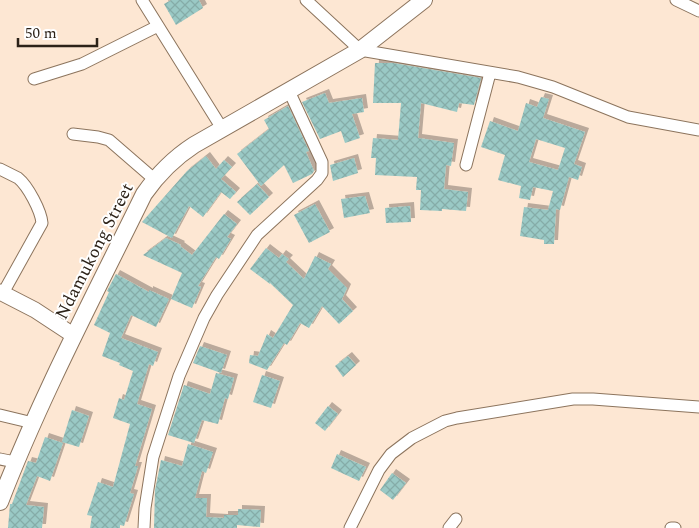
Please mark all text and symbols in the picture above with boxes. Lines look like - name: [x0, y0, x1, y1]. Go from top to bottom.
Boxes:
- scale bar: [18, 15, 96, 47]
- text: 50 m: [25, 22, 57, 45]
- street label: Ndamukong Street: [48, 178, 141, 324]

